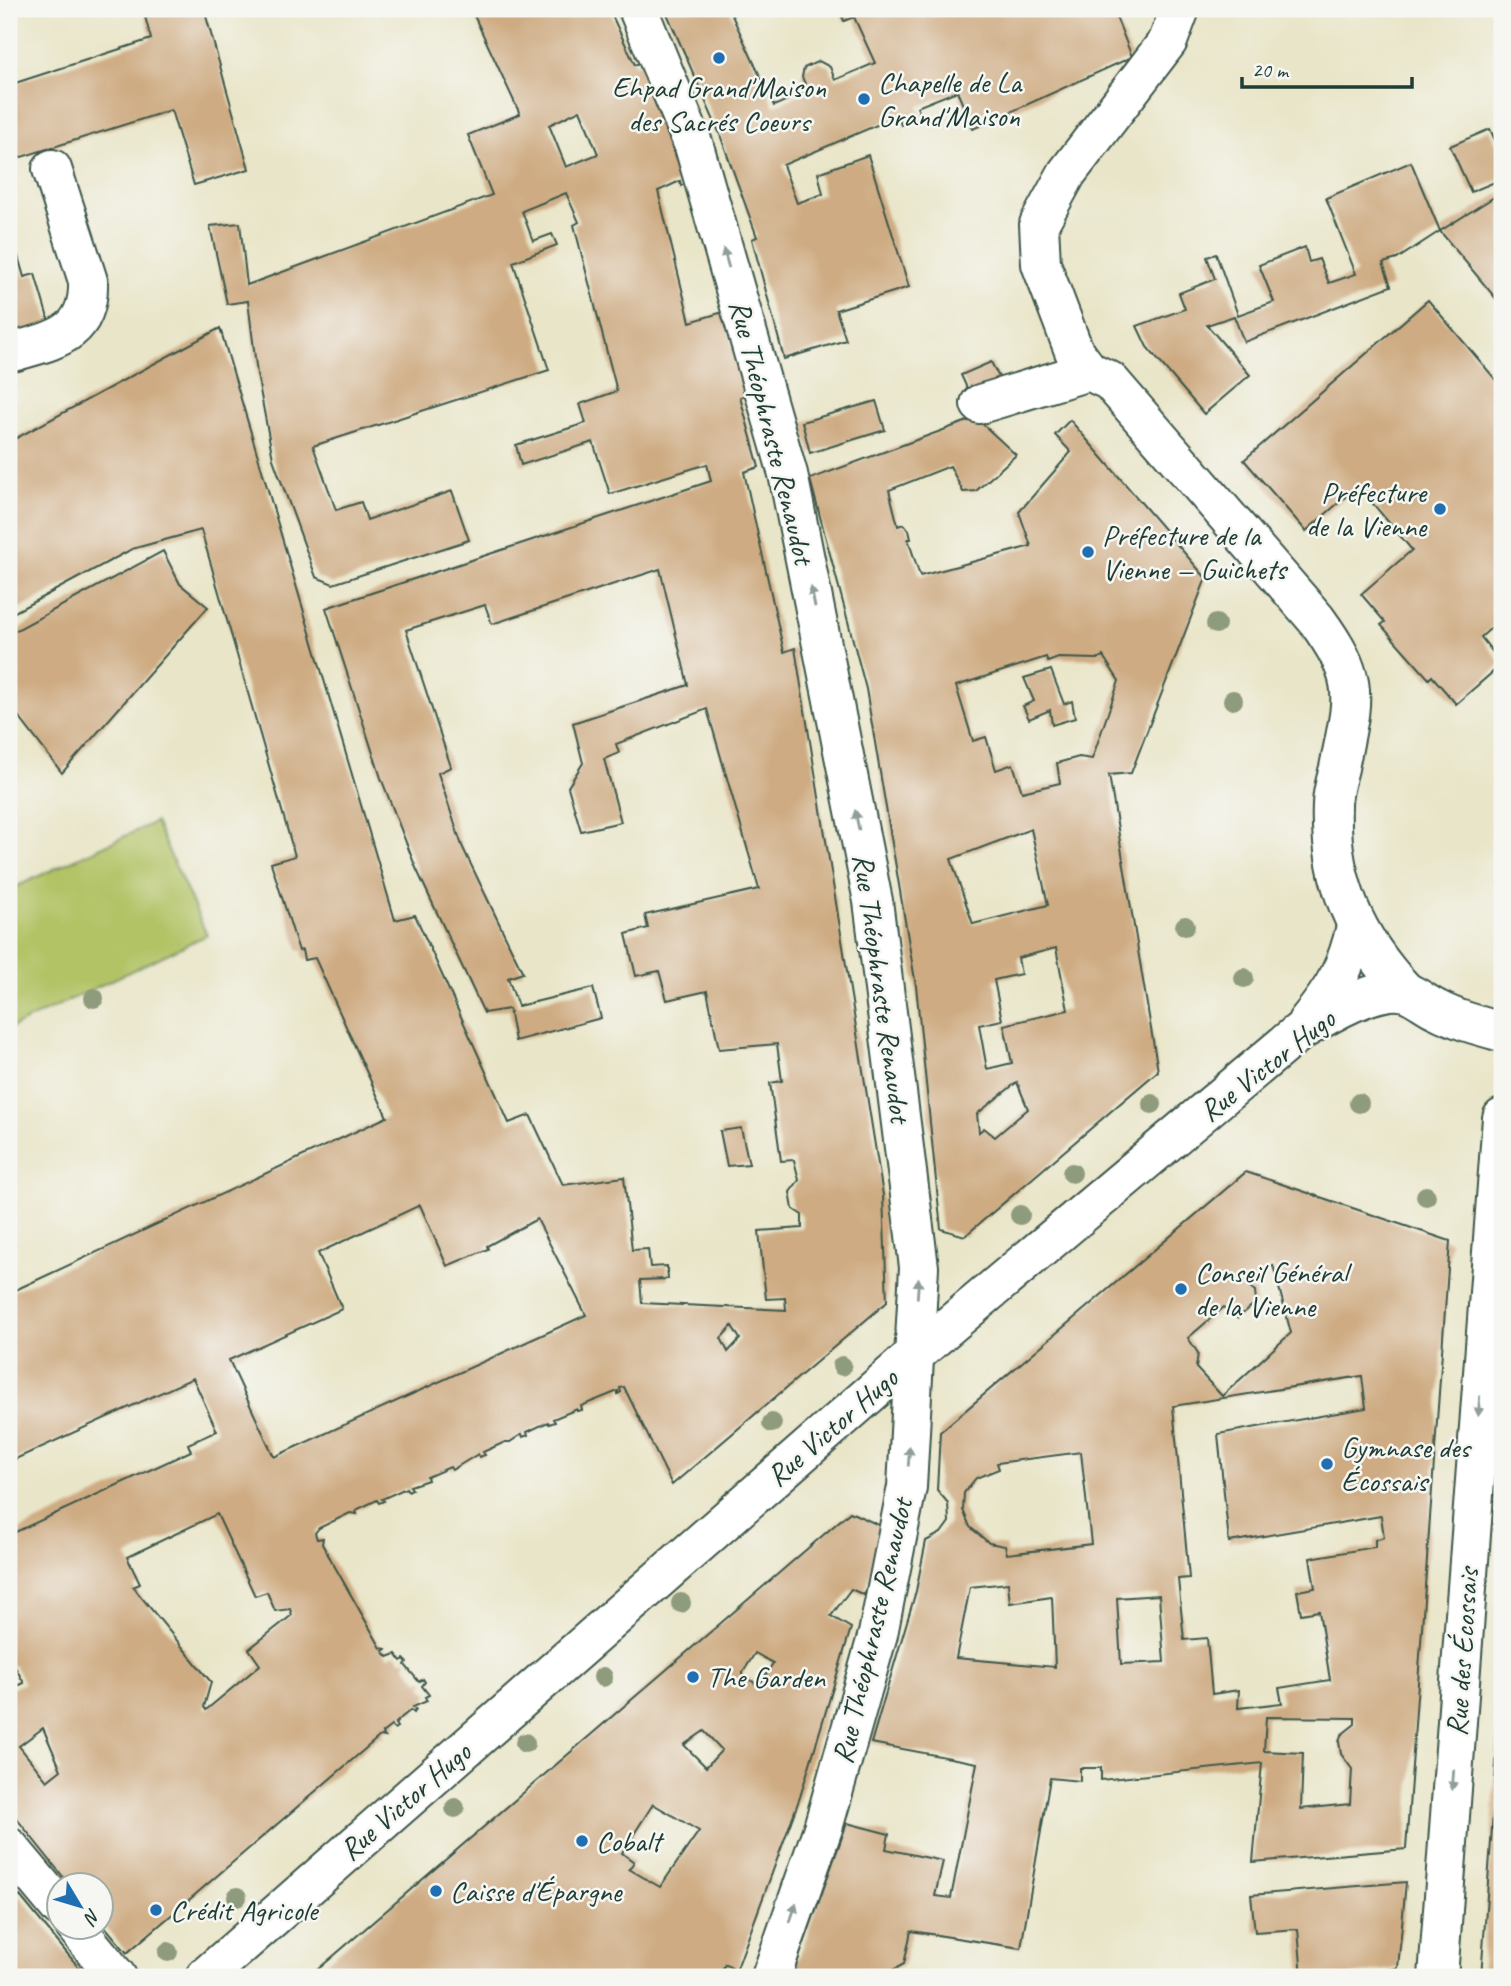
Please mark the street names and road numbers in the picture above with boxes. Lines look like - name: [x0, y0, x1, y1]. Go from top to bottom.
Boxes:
- street label: Rue Théophraste Renaudot: [721, 296, 824, 571]
- street label: Rue Théophraste Renaudot: [844, 851, 920, 1128]
- street label: Rue Victor Hugo: [1191, 999, 1344, 1130]
- street label: Rue Victor Hugo: [758, 1359, 907, 1495]
- street label: Rue Théophraste Renaudot: [823, 1492, 922, 1767]
- street label: Rue des Écossais: [1437, 1564, 1487, 1737]
- street label: Rue Victor Hugo: [331, 1733, 480, 1869]

